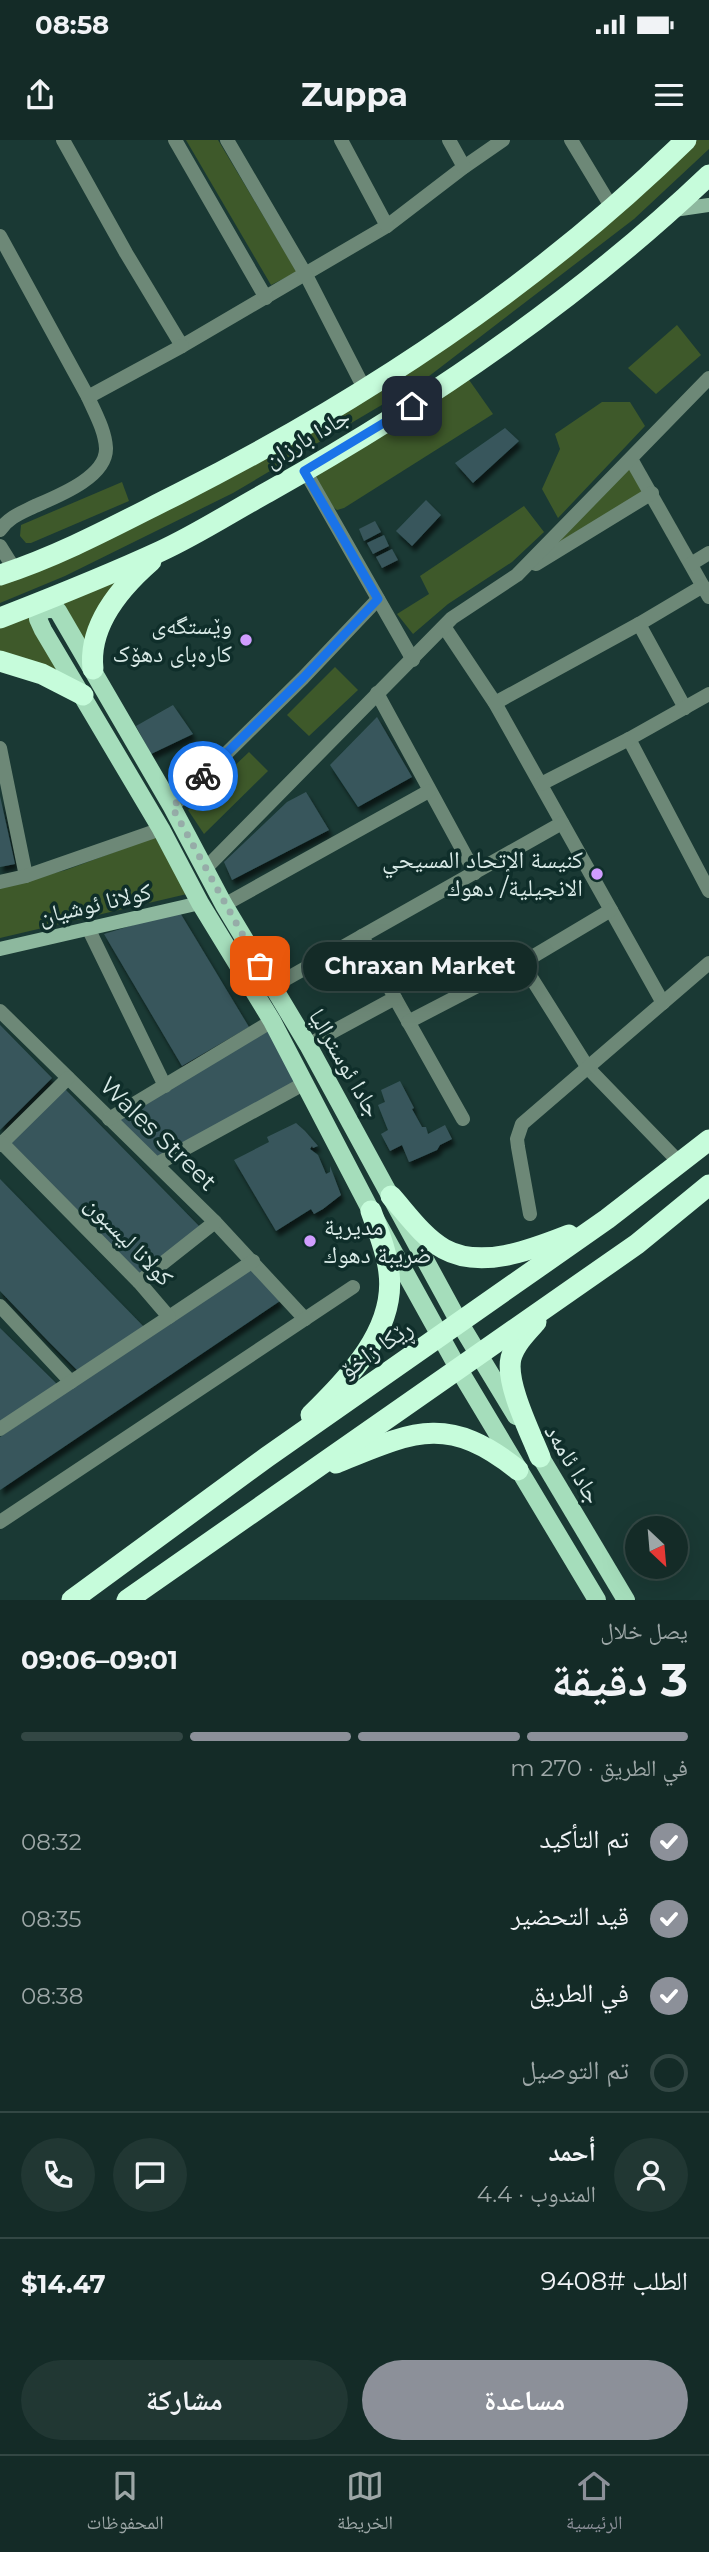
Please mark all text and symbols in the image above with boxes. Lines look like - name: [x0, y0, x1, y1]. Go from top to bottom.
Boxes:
- text: 08:58: [35, 9, 109, 41]
- text: Zuppa: [301, 75, 408, 114]
- icon: share: [21, 76, 59, 114]
- icon: menu: [650, 76, 688, 114]
- pin: [382, 376, 442, 436]
- icon: home: [393, 387, 431, 425]
- street label: جادا بارزان: [259, 401, 355, 474]
- place label: وێستگەی کارەبای دهۆک: [112, 611, 232, 668]
- marker: وێستگەی کارەبای دهۆک: [238, 632, 254, 648]
- courier: [168, 741, 238, 811]
- icon: bike: [184, 757, 222, 795]
- place label: كنيسة الإتحاد المسيحي الانجيلية/ دهوك: [382, 845, 583, 902]
- marker: كنيسة الإتحاد المسيحي الانجيلية/ دهوك: [589, 866, 605, 882]
- street label: كولانا ئوشيان: [36, 876, 154, 931]
- pin: [230, 936, 290, 996]
- callout: Chraxan Market: [302, 942, 536, 990]
- icon: bag: [241, 947, 279, 985]
- text: Chraxan Market: [325, 952, 515, 980]
- street label: جادا ئوسترالیا: [303, 1003, 388, 1122]
- street label: Wales Street: [94, 1071, 223, 1197]
- street label: كولانا ليسبون: [79, 1189, 180, 1292]
- place label: مديرية ضريبة دهوك: [324, 1212, 432, 1269]
- marker: مديرية ضريبة دهوك: [302, 1233, 318, 1249]
- street label: ڕێکا زاخۆ: [334, 1313, 420, 1387]
- street label: جادا ئامەد: [538, 1419, 608, 1509]
- north arrow: [625, 1516, 688, 1578]
- map controls: [625, 1516, 688, 1579]
- text: يصل خلال: [600, 1617, 688, 1645]
- text: 09:01–09:06: [21, 1644, 178, 1676]
- text: 3 دقيقة: [551, 1651, 688, 1708]
- text: في الطريق · 270 m: [510, 1754, 688, 1782]
- text: تم التأكيد: [539, 1823, 629, 1855]
- icon: check: [650, 1823, 688, 1861]
- text: 08:32: [21, 1828, 82, 1856]
- text: قيد التحضير: [511, 1900, 629, 1932]
- icon: check: [650, 1900, 688, 1938]
- text: 08:35: [21, 1905, 82, 1933]
- text: في الطريق: [529, 1977, 629, 2009]
- icon: check: [650, 1977, 688, 2015]
- text: 08:38: [21, 1982, 83, 2010]
- text: تم التوصيل: [521, 2054, 629, 2086]
- text: أحمد: [548, 2136, 596, 2168]
- button: phone: [21, 2138, 95, 2212]
- button: chat: [113, 2138, 187, 2212]
- button: person: [614, 2138, 688, 2212]
- text: المندوب · 4.4: [477, 2180, 596, 2208]
- text: الطلب #9408: [541, 2265, 688, 2297]
- text: $14.47: [21, 2268, 106, 2300]
- button: مشاركة: [21, 2360, 348, 2440]
- button: مساعدة: [362, 2360, 688, 2440]
- tab: المحفوظات: [87, 2467, 164, 2541]
- tab: الخريطة: [337, 2467, 393, 2541]
- tab: الرئيسية: [566, 2467, 622, 2541]

